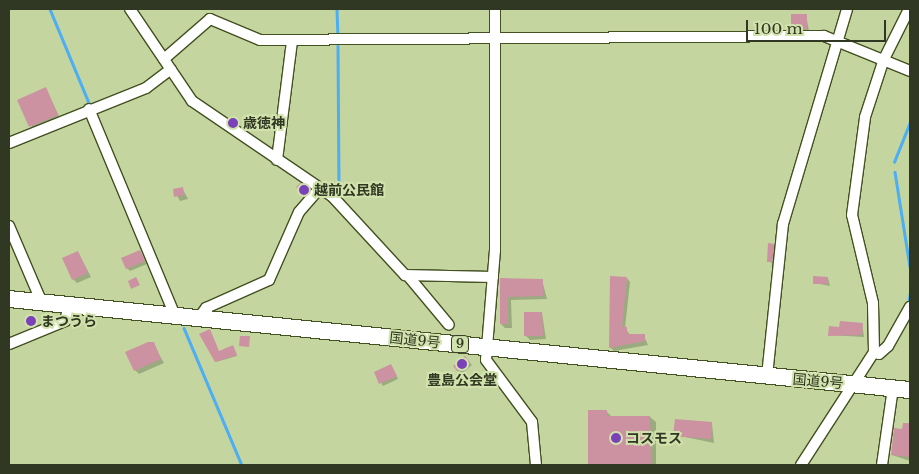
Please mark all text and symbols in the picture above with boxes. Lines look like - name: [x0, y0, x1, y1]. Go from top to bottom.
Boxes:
- scale bar: [749, 10, 889, 42]
- text: 100 m: [754, 19, 803, 38]
- place label: 歳徳神: [243, 115, 285, 131]
- marker: 歳徳神: [227, 117, 239, 129]
- place label: 越前公民館: [314, 182, 384, 198]
- marker: 越前公民館: [298, 184, 310, 196]
- place label: まつうら: [41, 313, 97, 329]
- marker: まつうら: [25, 315, 37, 327]
- street label: 国道9号: [389, 329, 441, 351]
- road number: 9: [450, 334, 470, 354]
- marker: 豊島公会堂: [456, 358, 468, 370]
- street label: 国道9号: [792, 370, 844, 392]
- place label: 豊島公会堂: [427, 372, 497, 388]
- place label: コスモス: [626, 430, 682, 446]
- marker: コスモス: [610, 432, 622, 444]

